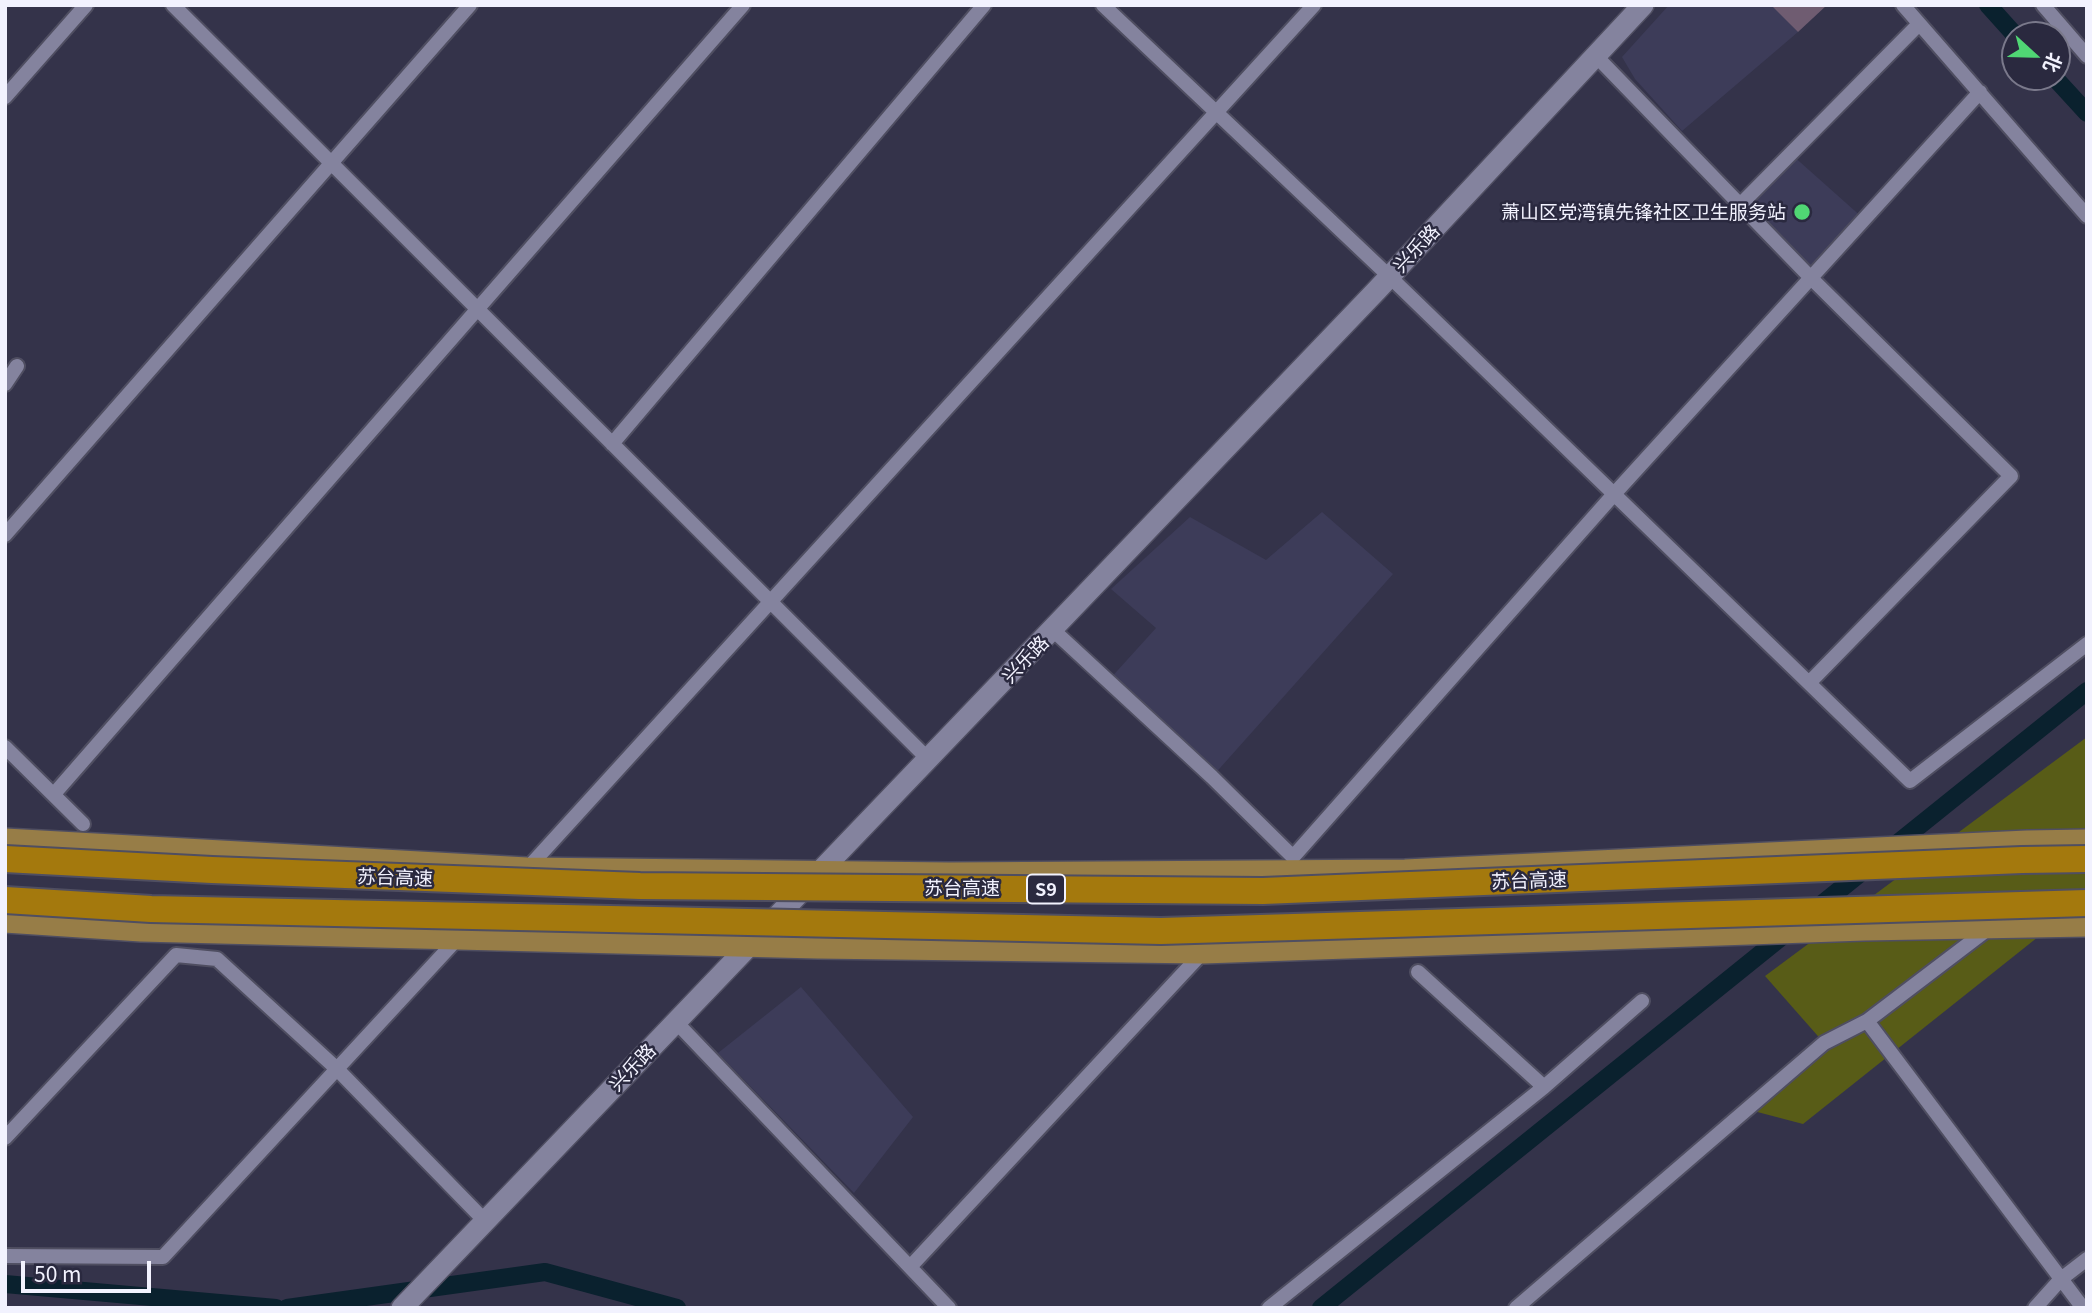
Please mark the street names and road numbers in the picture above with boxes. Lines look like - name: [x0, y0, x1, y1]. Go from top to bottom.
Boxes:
- street label: 兴乐路: [1388, 219, 1444, 277]
- street label: 兴乐路: [997, 631, 1053, 687]
- street label: 苏台高速: [357, 864, 433, 890]
- street label: 苏台高速: [1491, 867, 1567, 893]
- road number: S9: [1027, 874, 1065, 904]
- street label: 苏台高速: [924, 877, 1000, 899]
- street label: 兴乐路: [604, 1039, 660, 1095]

